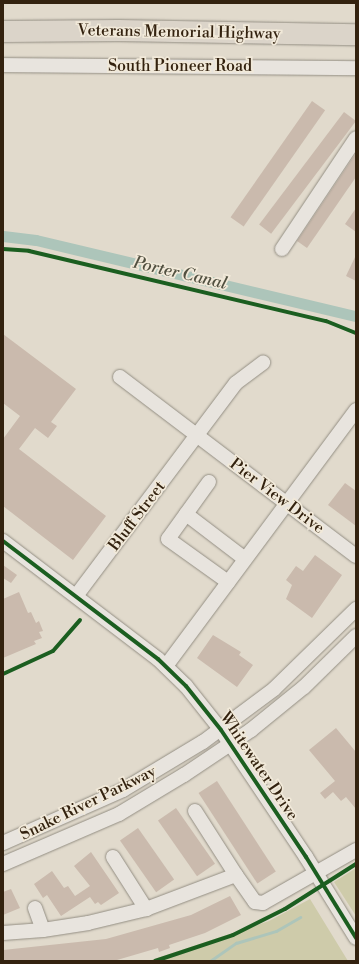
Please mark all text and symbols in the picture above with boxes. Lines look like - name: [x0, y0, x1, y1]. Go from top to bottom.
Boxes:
- street label: Veterans Memorial Highway: [77, 21, 281, 43]
- street label: South Pioneer Road: [108, 56, 252, 76]
- water label: Porter Canal: [131, 253, 229, 295]
- street label: Pier View Drive: [226, 454, 328, 538]
- street label: Bluff Street: [105, 477, 169, 555]
- street label: Whitewater Drive: [216, 708, 302, 824]
- street label: Snake River Parkway: [17, 762, 159, 844]

